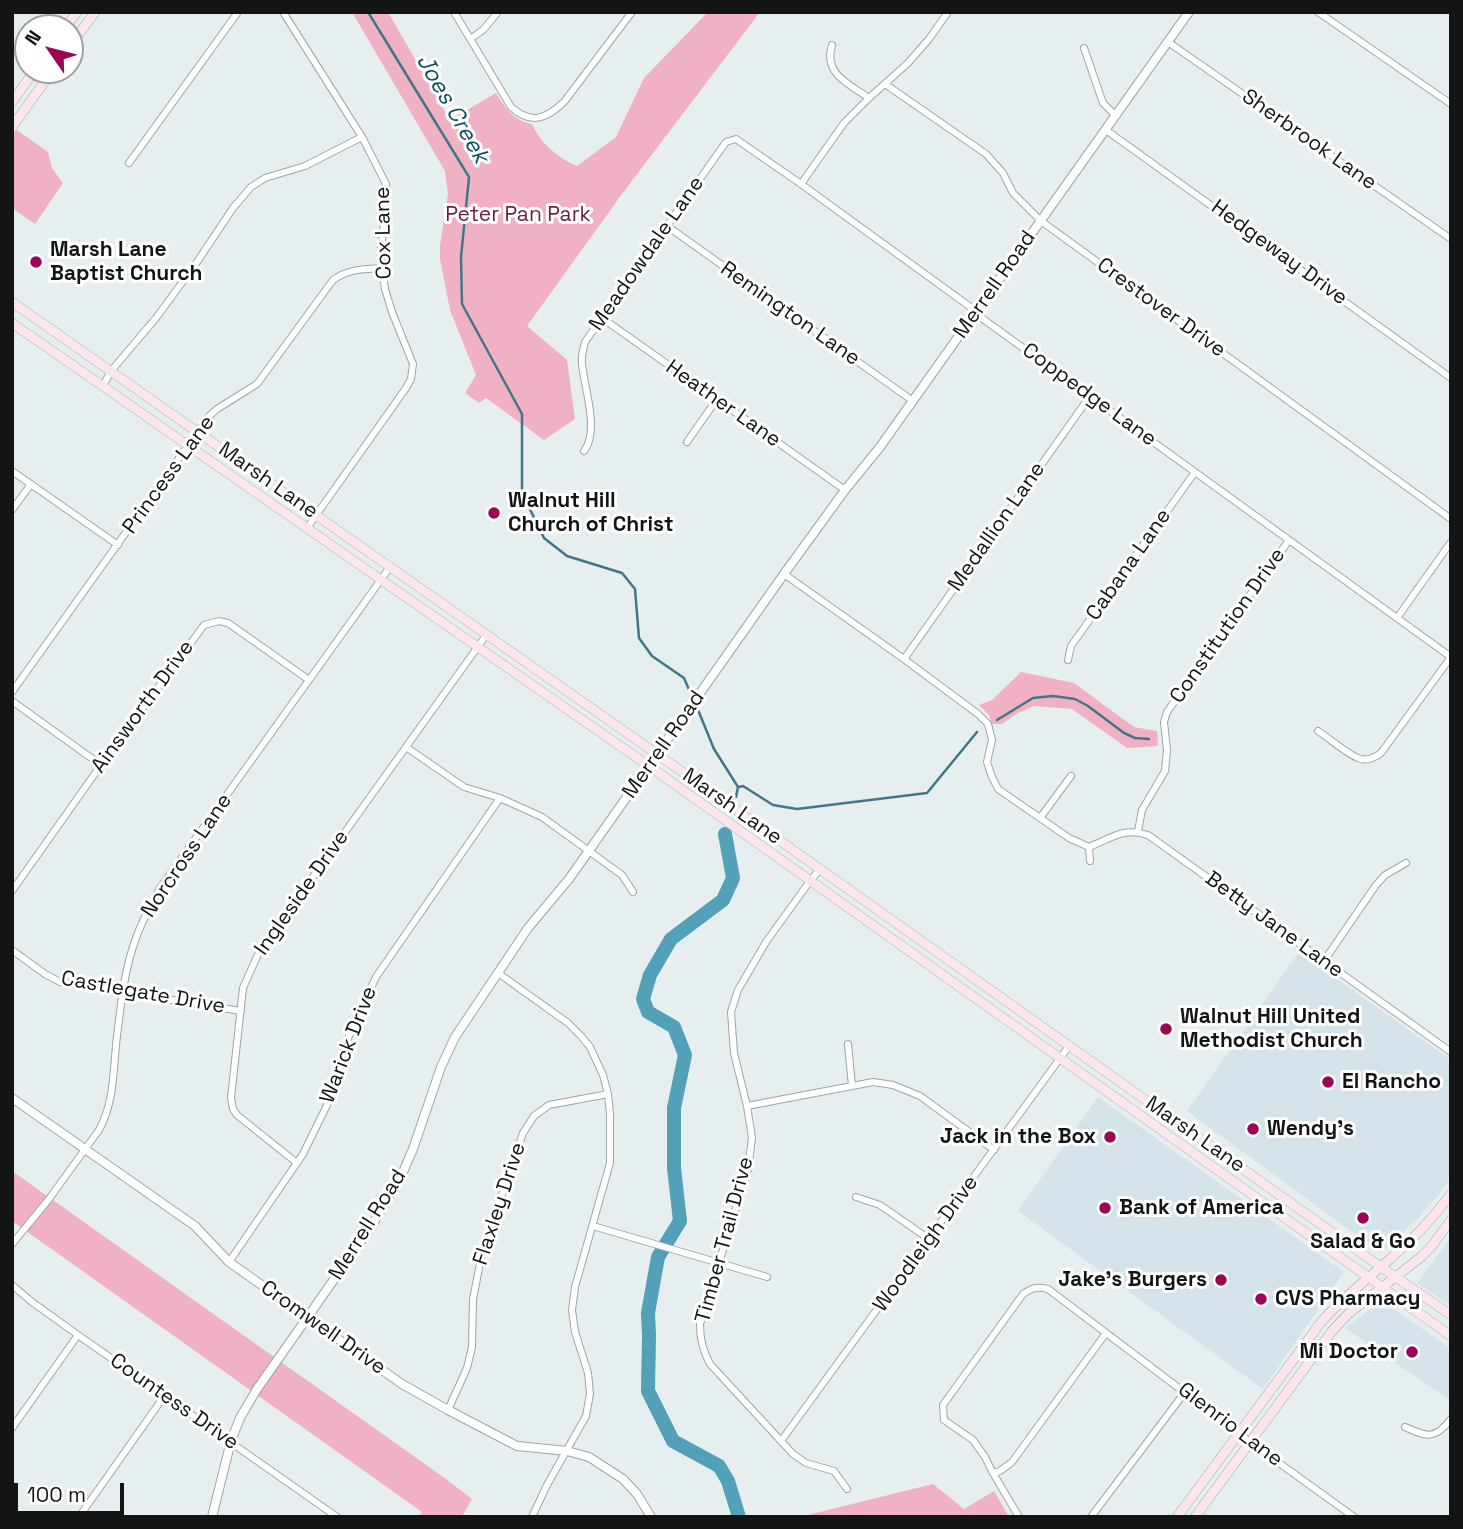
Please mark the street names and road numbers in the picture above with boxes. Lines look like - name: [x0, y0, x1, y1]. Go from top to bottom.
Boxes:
- street label: Sherbrook Lane: [1237, 84, 1381, 196]
- street label: Meadowdale Lane: [584, 172, 710, 336]
- street label: Cox Lane: [371, 187, 397, 279]
- street label: Hedgeway Drive: [1206, 195, 1352, 311]
- street label: Merrell Road: [949, 226, 1041, 344]
- street label: Crestover Drive: [1092, 253, 1230, 363]
- street label: Remington Lane: [715, 256, 865, 372]
- street label: Coppedge Lane: [1017, 338, 1161, 452]
- street label: Heather Lane: [661, 355, 785, 453]
- street label: Princess Lane: [118, 411, 220, 539]
- street label: Marsh Lane: [213, 437, 323, 525]
- street label: Medallion Lane: [943, 458, 1051, 596]
- street label: Cabana Lane: [1081, 504, 1177, 626]
- street label: Constitution Drive: [1165, 543, 1291, 709]
- street label: Ainsworth Drive: [86, 636, 200, 778]
- street label: Merrell Road: [618, 686, 710, 804]
- street label: Marsh Lane: [677, 763, 787, 851]
- street label: Norcross Lane: [136, 789, 238, 923]
- street label: Ingleside Drive: [250, 826, 354, 960]
- street label: Betty Jane Lane: [1200, 866, 1348, 984]
- street label: Castlegate Drive: [59, 966, 227, 1020]
- street label: Warick Drive: [315, 983, 383, 1107]
- street label: Marsh Lane: [1140, 1091, 1250, 1179]
- street label: Flaxley Drive: [468, 1140, 532, 1268]
- street label: Timber Trail Drive: [691, 1154, 759, 1326]
- street label: Merrell Road: [324, 1165, 412, 1285]
- street label: Woodleigh Drive: [868, 1171, 984, 1317]
- street label: Cromwell Drive: [256, 1276, 390, 1380]
- street label: Countess Drive: [105, 1348, 243, 1456]
- street label: Glenrio Lane: [1173, 1377, 1287, 1473]

